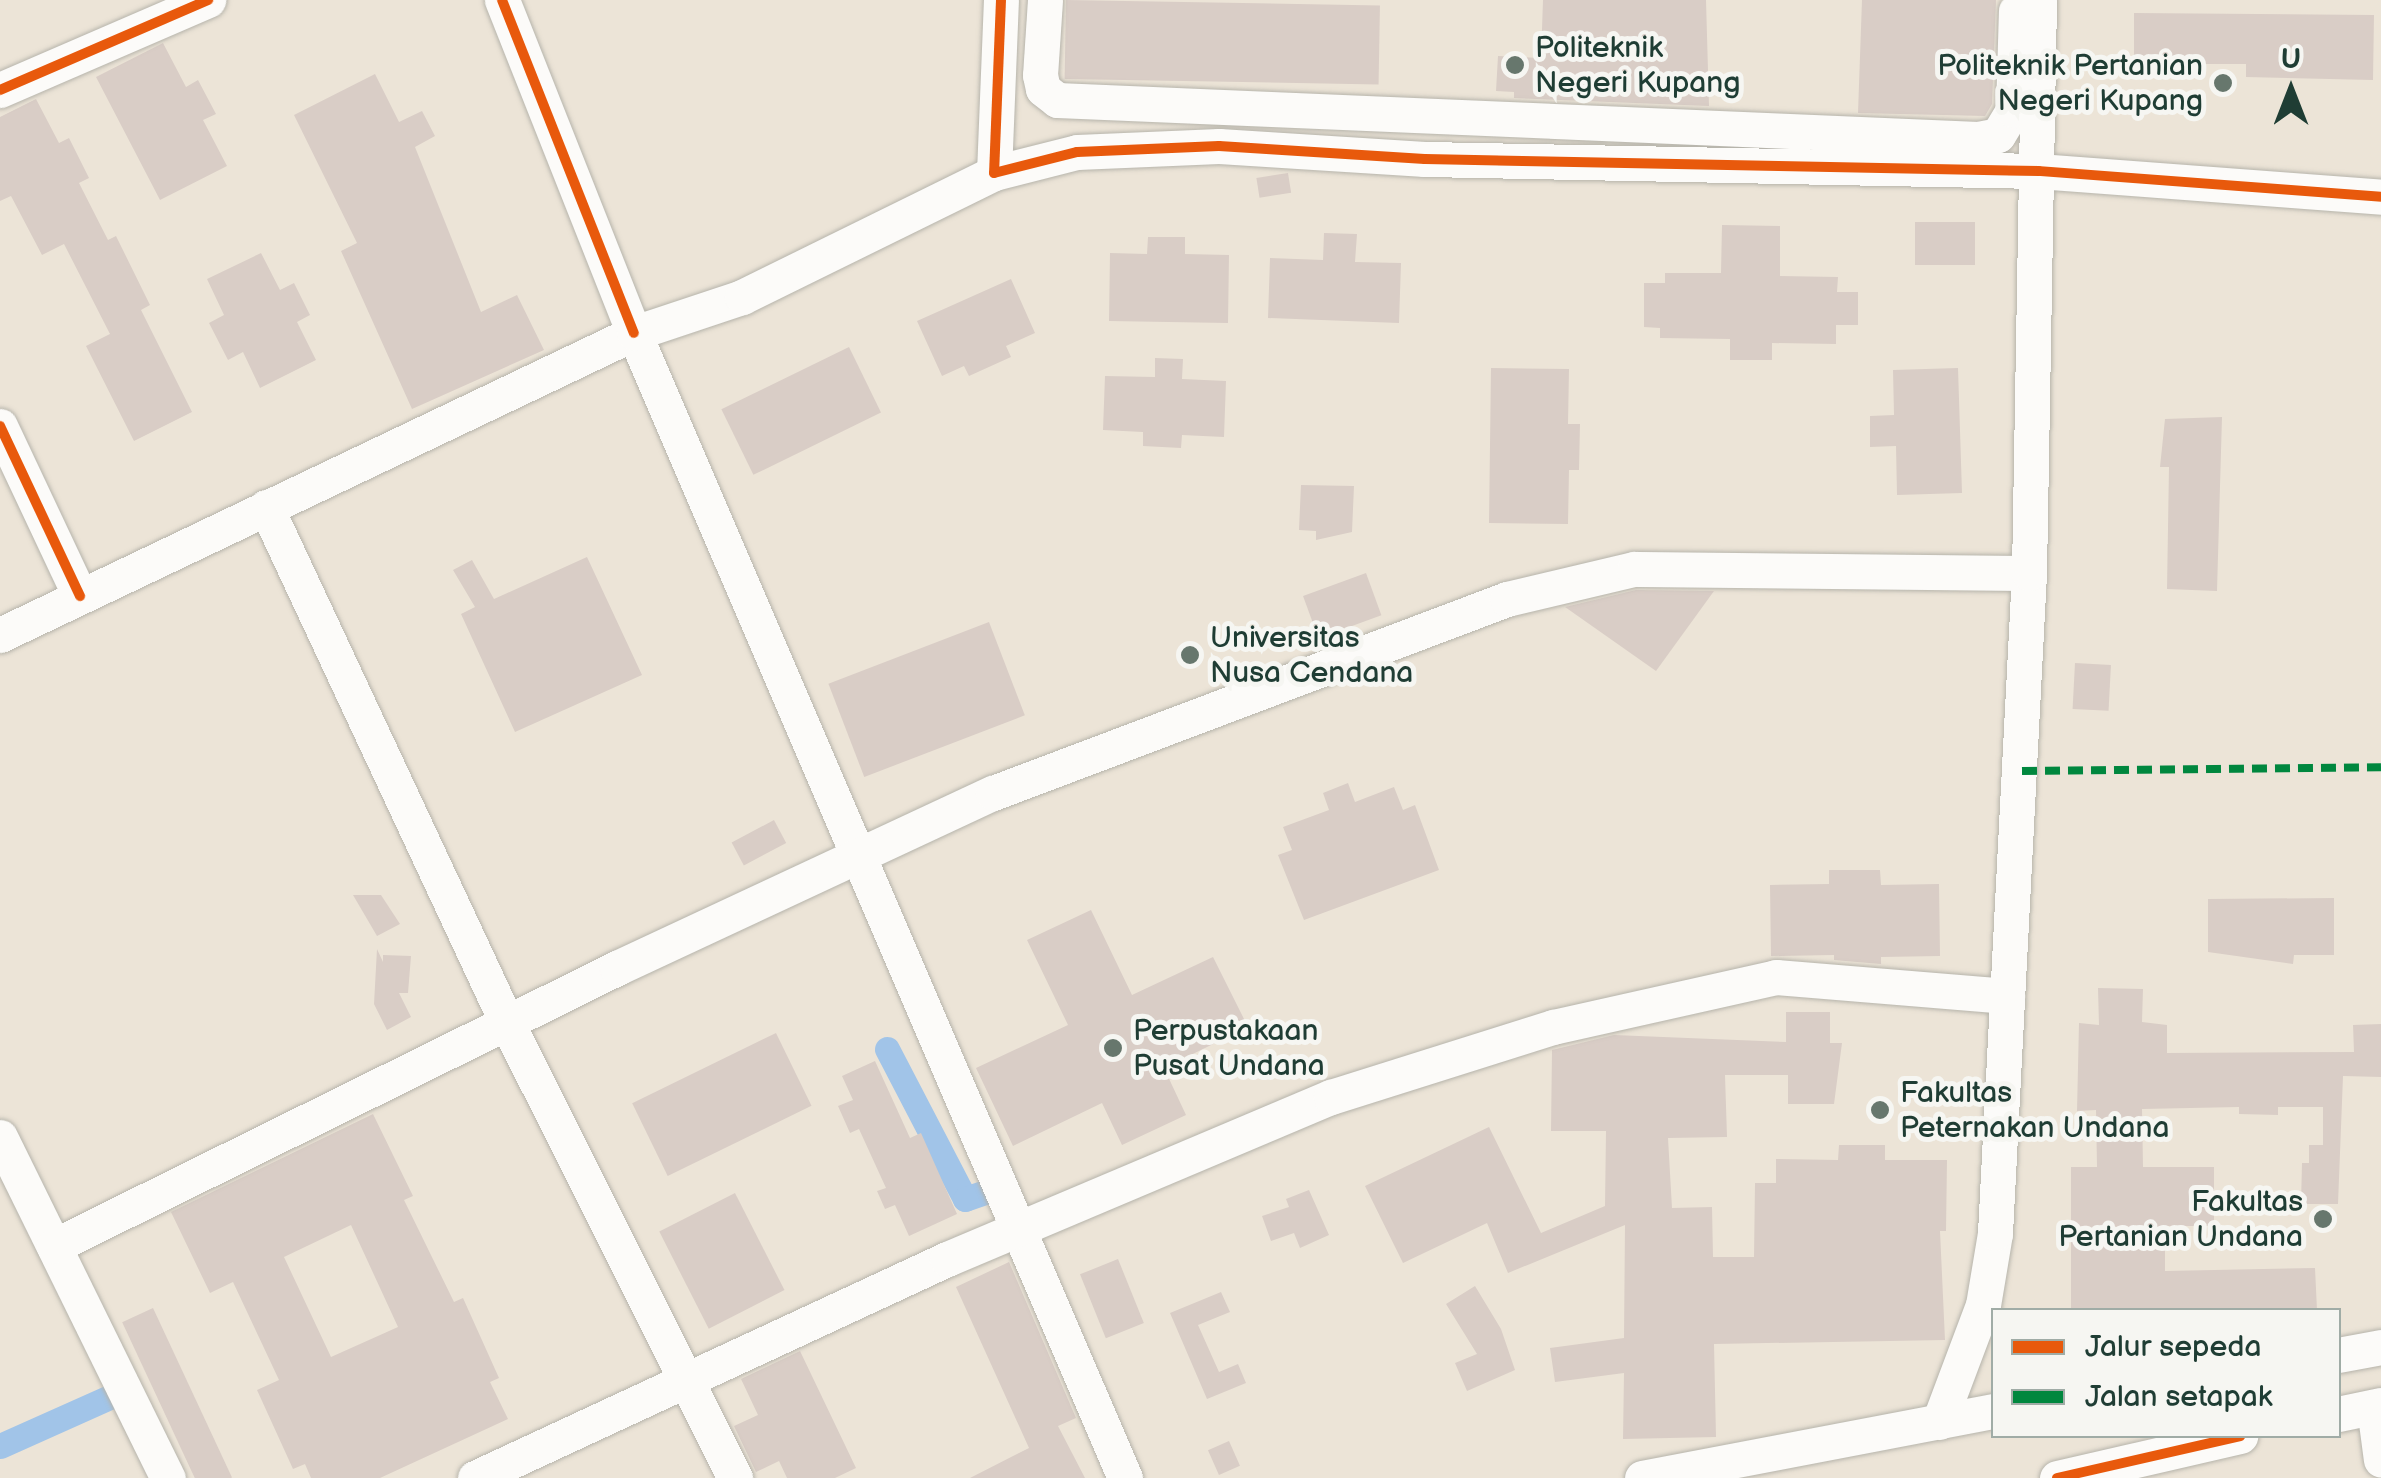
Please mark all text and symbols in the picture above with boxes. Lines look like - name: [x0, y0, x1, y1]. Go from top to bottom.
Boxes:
- place label: Politeknik Negeri Kupang: [1535, 30, 1741, 100]
- north arrow: [2241, 40, 2341, 140]
- text: U: [2281, 43, 2301, 76]
- place label: Politeknik Pertanian Negeri Kupang: [1937, 48, 2203, 118]
- marker: Politeknik Negeri Kupang: [1504, 54, 1526, 76]
- marker: Politeknik Pertanian Negeri Kupang: [2212, 72, 2234, 94]
- place label: Universitas Nusa Cendana: [1210, 620, 1413, 690]
- marker: Universitas Nusa Cendana: [1179, 644, 1201, 666]
- place label: Perpustakaan Pusat Undana: [1133, 1013, 1325, 1084]
- marker: Perpustakaan Pusat Undana: [1102, 1037, 1124, 1059]
- place label: Fakultas Peternakan Undana: [1900, 1075, 2169, 1146]
- marker: Fakultas Peternakan Undana: [1869, 1099, 1891, 1121]
- place label: Fakultas Pertanian Undana: [2058, 1184, 2303, 1254]
- marker: Fakultas Pertanian Undana: [2312, 1208, 2334, 1230]
- legend: [1991, 1308, 2341, 1438]
- text: Jalur sepeda: [2085, 1329, 2261, 1365]
- text: Jalan setapak: [2085, 1379, 2273, 1415]

